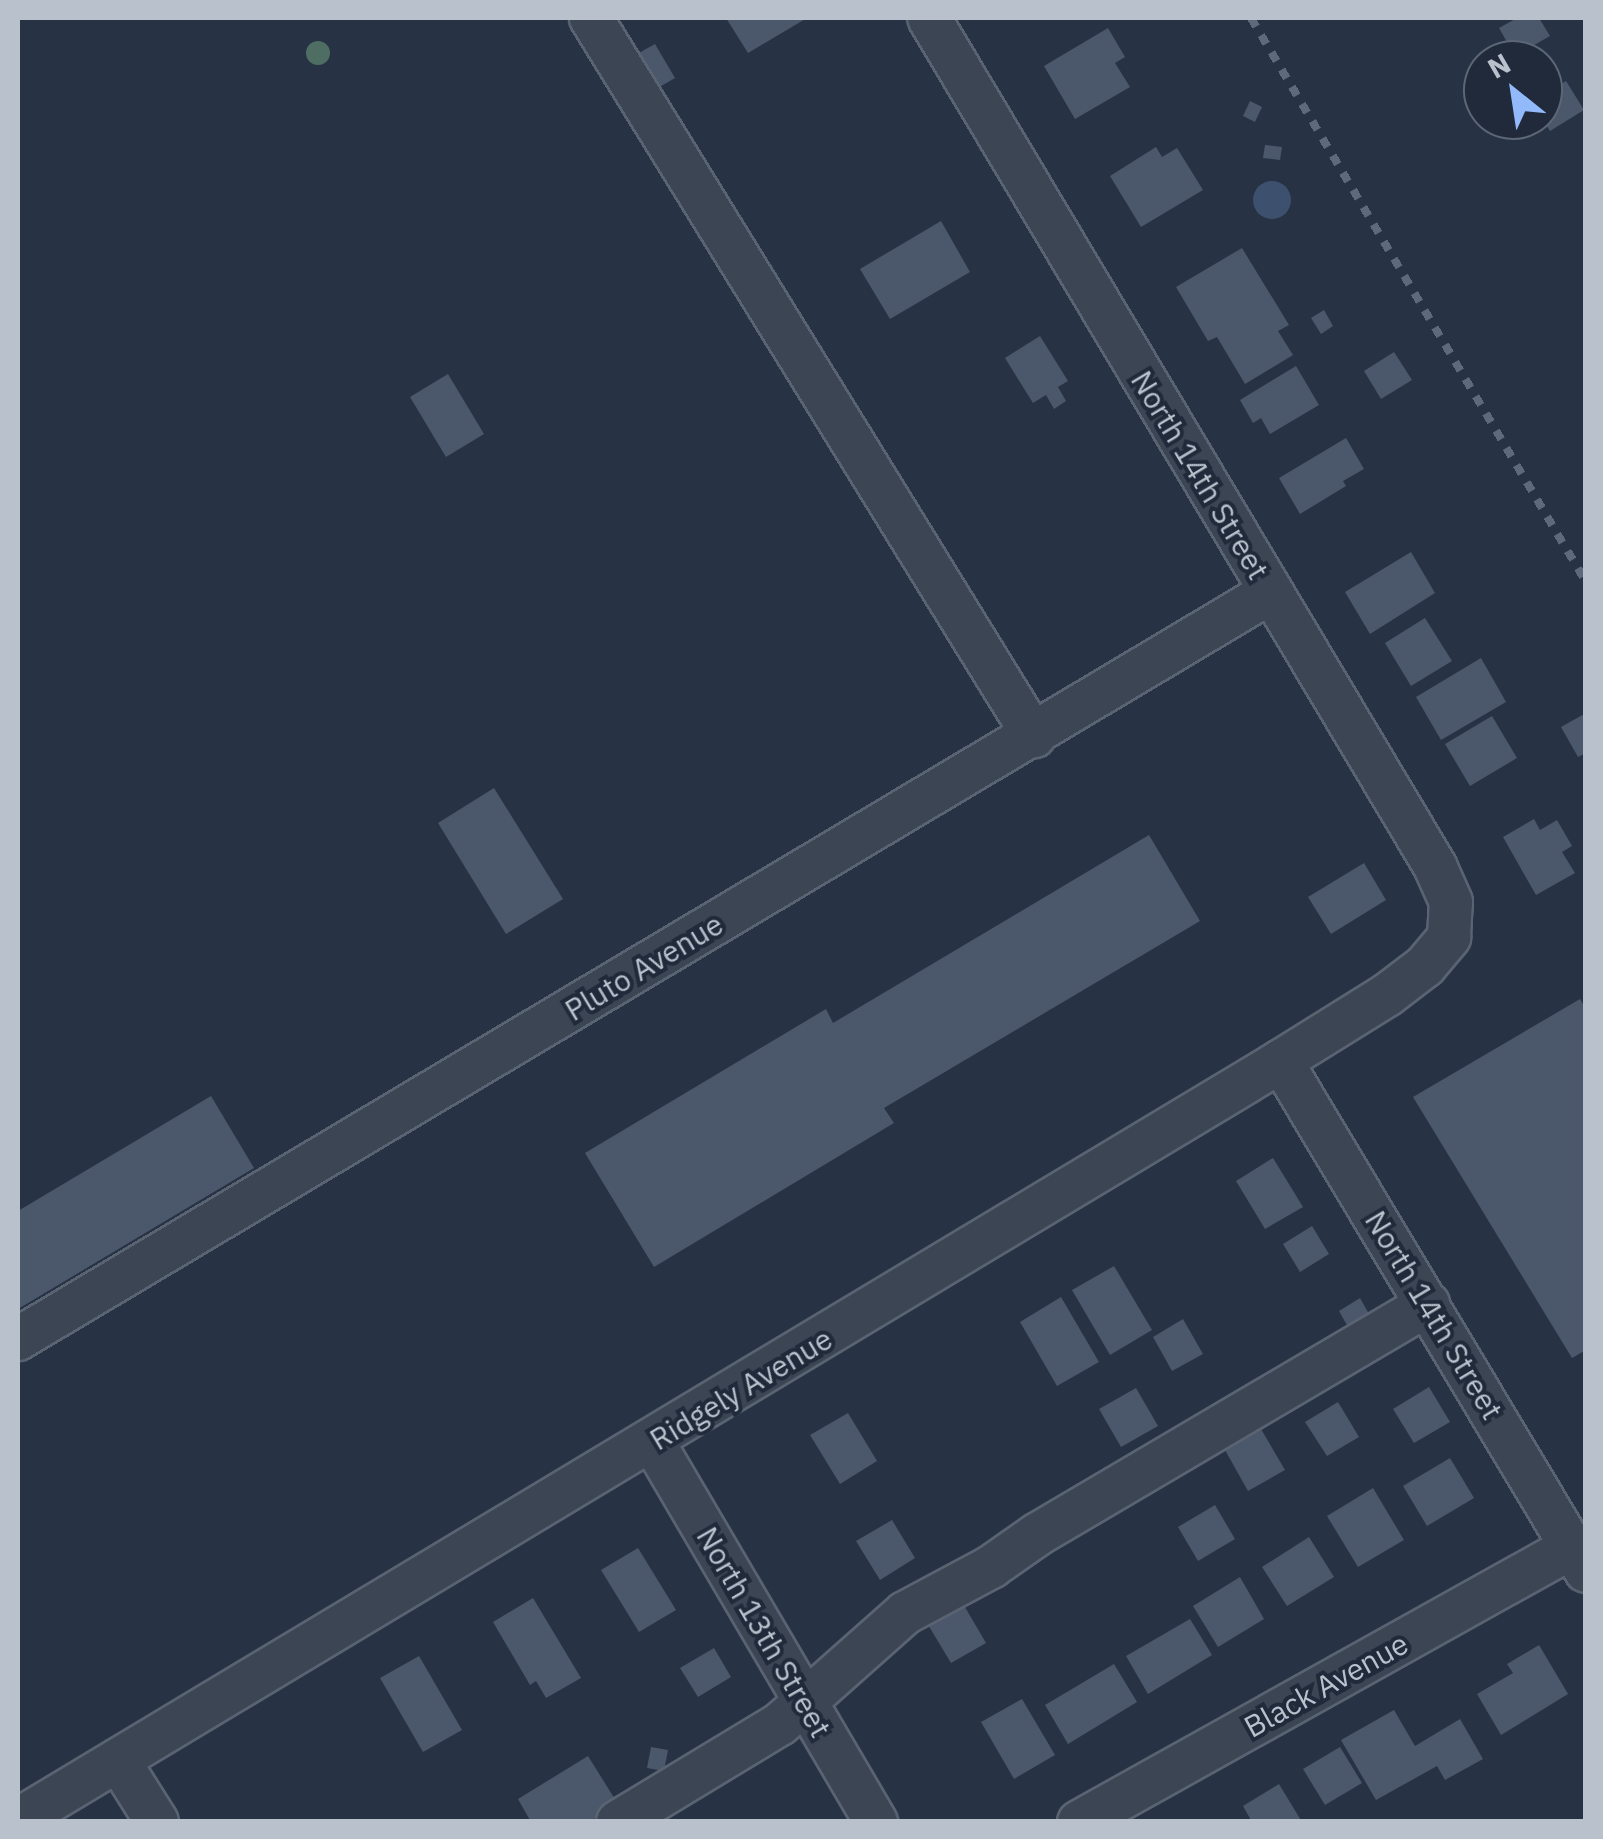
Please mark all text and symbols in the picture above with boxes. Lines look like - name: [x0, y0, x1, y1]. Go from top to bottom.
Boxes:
- north arrow: [1463, 40, 1563, 140]
- text: N: [1481, 44, 1517, 86]
- street label: North 14th Street: [1124, 364, 1276, 586]
- street label: Pluto Avenue: [559, 906, 729, 1028]
- street label: North 14th Street: [1358, 1204, 1510, 1426]
- street label: Ridgely Avenue: [643, 1320, 839, 1458]
- street label: North 13th Street: [689, 1520, 839, 1744]
- street label: Black Avenue: [1238, 1625, 1414, 1745]

